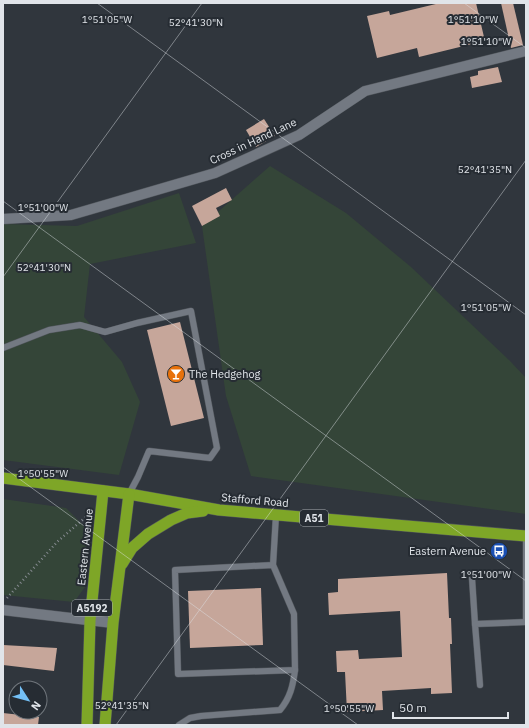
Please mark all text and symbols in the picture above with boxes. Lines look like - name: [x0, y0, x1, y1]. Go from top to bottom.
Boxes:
- text: 1°51'05"W: [82, 13, 132, 26]
- text: 1°51'10"W: [448, 13, 498, 26]
- text: 52°41'30"N: [169, 16, 223, 29]
- text: 1°51'10"W: [461, 35, 511, 48]
- street label: Cross in Hand Lane: [207, 115, 299, 167]
- text: 52°41'35"N: [458, 163, 512, 176]
- text: 1°51'00"W: [18, 201, 68, 214]
- text: 52°41'30"N: [17, 261, 71, 274]
- text: 1°51'05"W: [461, 301, 511, 314]
- bar icon: The Hedgehog: [166, 364, 186, 384]
- place label: The Hedgehog: [189, 367, 261, 381]
- text: 1°50'55"W: [18, 467, 68, 480]
- street label: Stafford Road: [221, 490, 289, 510]
- street label: Eastern Avenue: [74, 508, 96, 586]
- road number: A51: [300, 510, 328, 526]
- bus stop icon: Eastern Avenue: [489, 541, 509, 561]
- place label: Eastern Avenue: [409, 544, 486, 558]
- text: 1°51'00"W: [461, 568, 511, 581]
- road number: A5192: [72, 600, 112, 616]
- north arrow: [8, 680, 48, 720]
- scale bar: [393, 694, 508, 720]
- text: N: [28, 699, 44, 713]
- text: 52°41'35"N: [95, 699, 149, 712]
- text: 50 m: [399, 700, 427, 715]
- text: 1°50'55"W: [324, 702, 374, 715]

